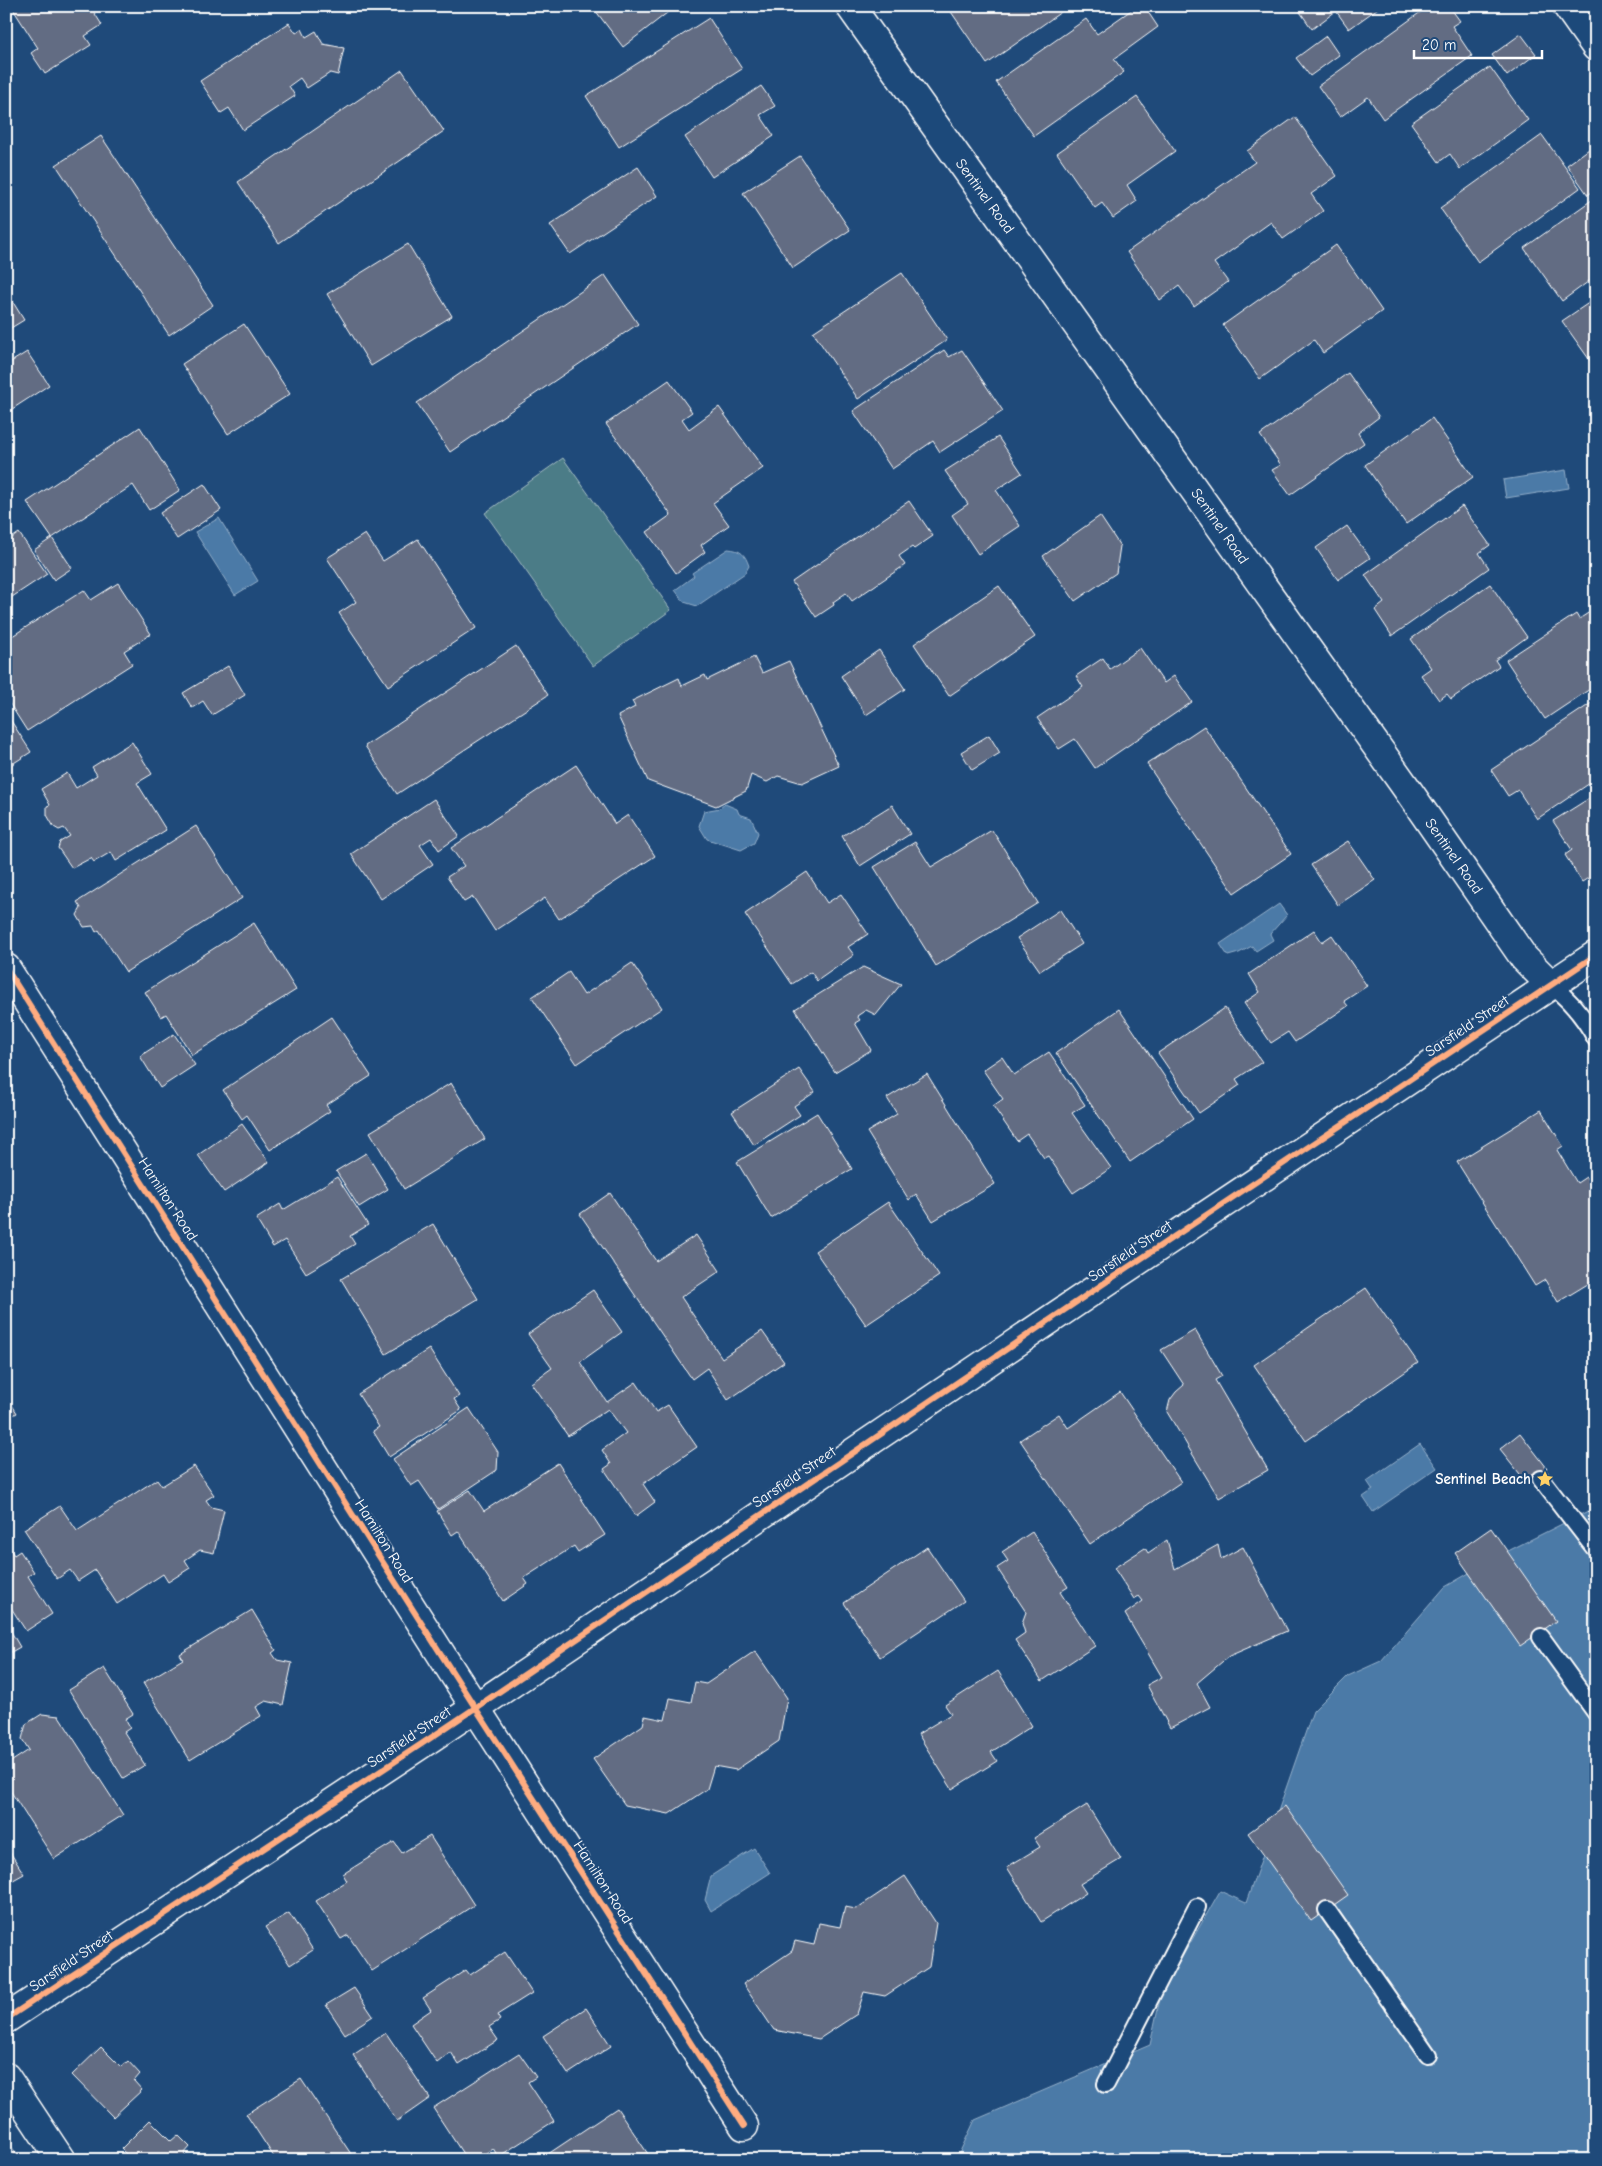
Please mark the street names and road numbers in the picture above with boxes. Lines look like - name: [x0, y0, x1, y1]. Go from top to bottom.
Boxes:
- street label: Sentinel Road: [952, 155, 1018, 237]
- street label: Sentinel Road: [1187, 485, 1253, 567]
- street label: Sentinel Road: [1421, 815, 1487, 897]
- street label: Sarsfield Street: [1422, 991, 1513, 1061]
- street label: Hamilton Road: [135, 1154, 201, 1244]
- street label: Sarsfield Street: [1085, 1216, 1176, 1286]
- street label: Sarsfield Street: [749, 1442, 840, 1512]
- street label: Hamilton Road: [351, 1496, 417, 1586]
- street label: Sarsfield Street: [364, 1702, 455, 1772]
- street label: Hamilton Road: [570, 1837, 636, 1927]
- street label: Sarsfield Street: [26, 1926, 117, 1996]

